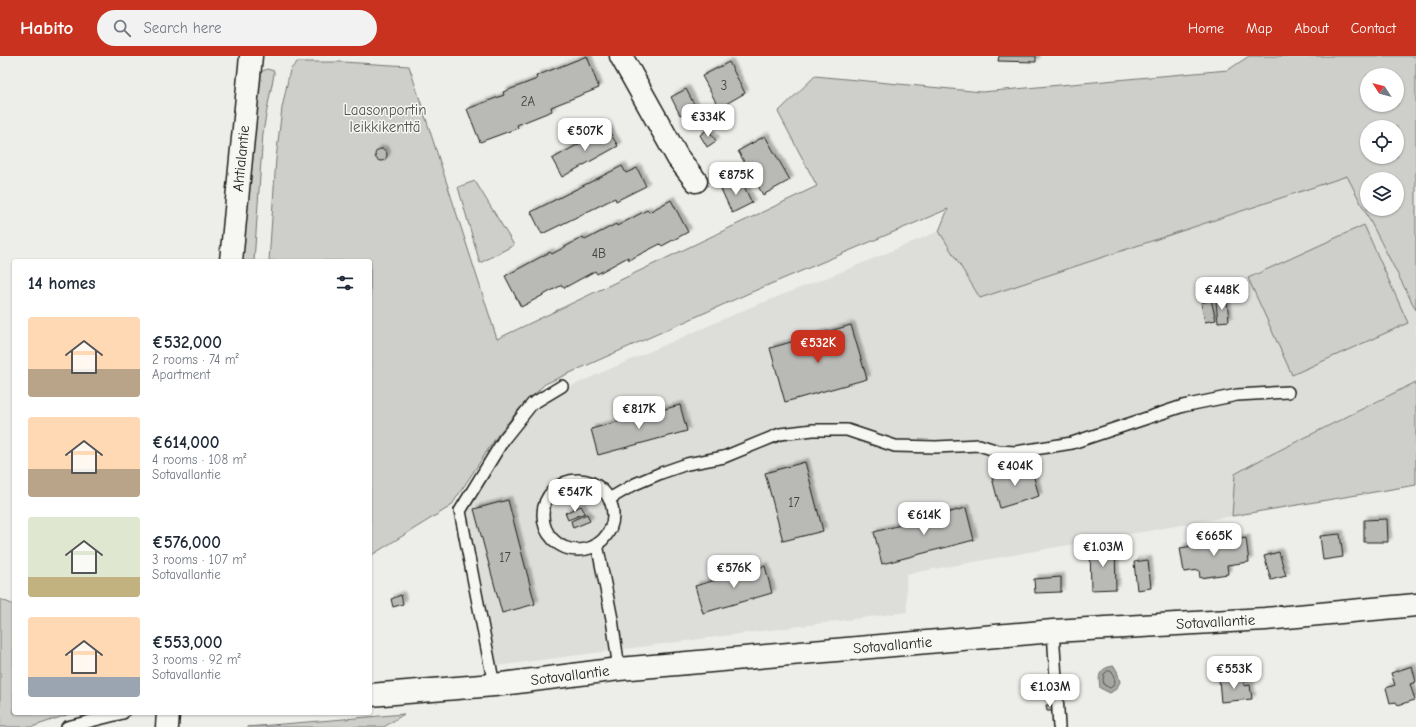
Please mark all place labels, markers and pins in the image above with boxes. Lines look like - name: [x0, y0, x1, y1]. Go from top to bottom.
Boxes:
- pin: €334K: [680, 104, 736, 138]
- pin: €507K: [557, 118, 613, 152]
- pin: €875K: [708, 162, 764, 196]
- pin: €448K: [1194, 277, 1250, 311]
- pin: €532K: [790, 330, 846, 364]
- pin: €817K: [611, 396, 667, 430]
- pin: €404K: [987, 453, 1043, 487]
- pin: €547K: [547, 479, 603, 513]
- pin: €614K: [896, 502, 952, 536]
- pin: €665K: [1186, 523, 1242, 557]
- pin: €1.03M: [1070, 534, 1136, 568]
- pin: €576K: [706, 555, 762, 589]
- pin: €553K: [1206, 656, 1262, 690]
- pin: €1.03M: [1017, 674, 1083, 708]

